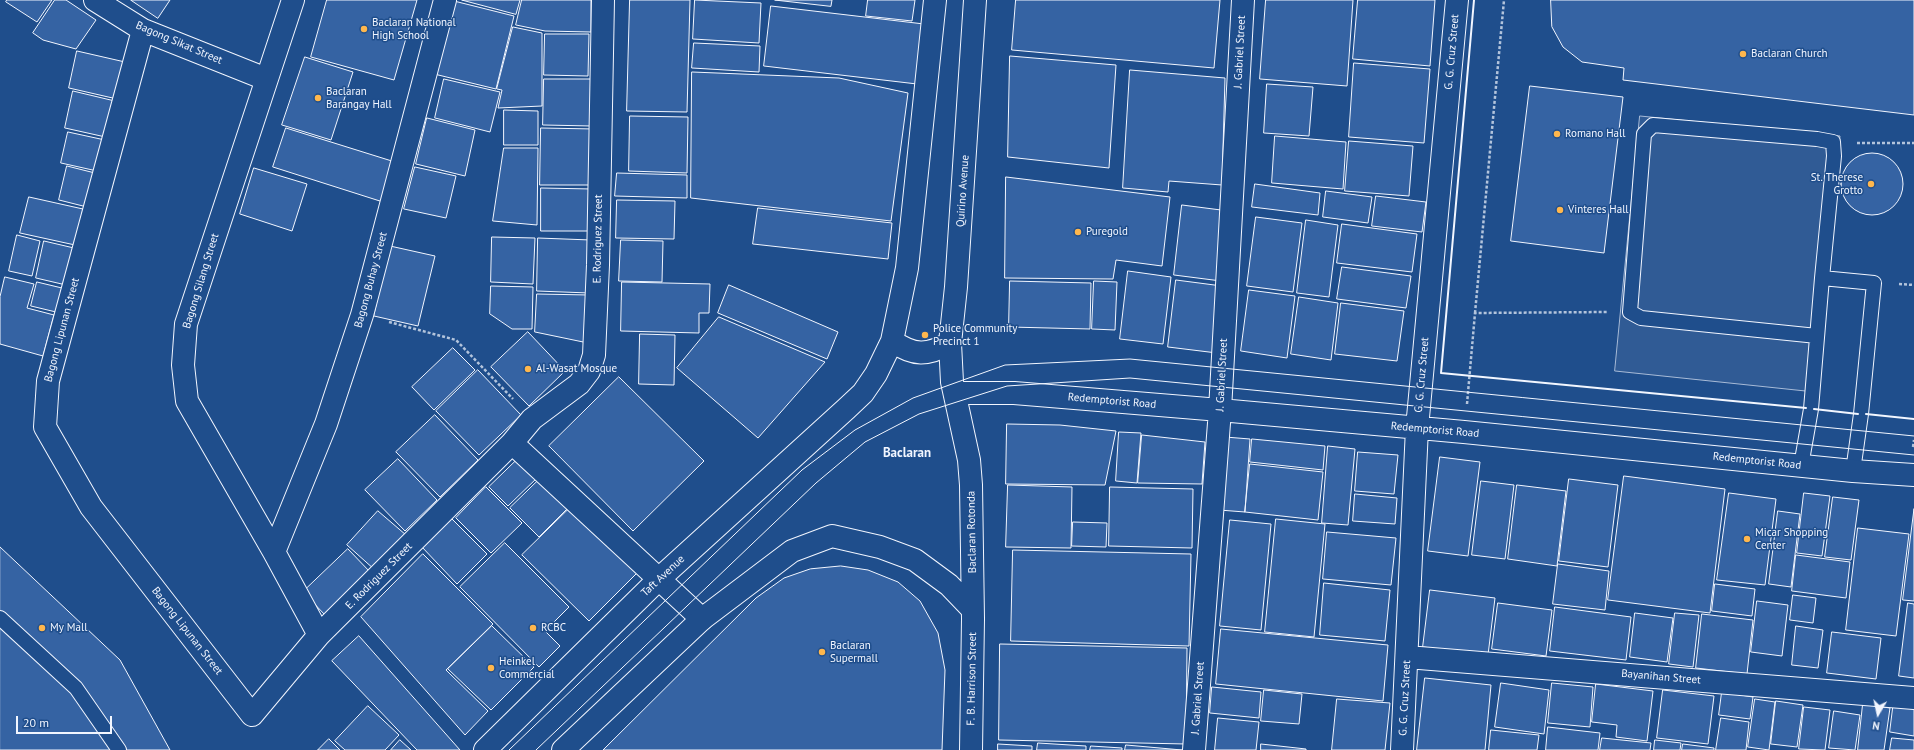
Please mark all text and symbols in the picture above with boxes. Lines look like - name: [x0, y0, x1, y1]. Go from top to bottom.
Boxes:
- street label: G. G. Cruz Street: [1442, 14, 1462, 90]
- street label: J. Gabriel Street: [1231, 15, 1249, 89]
- place label: Baclaran National High School: [372, 16, 456, 42]
- street label: Bagong Sikat Street: [134, 19, 224, 67]
- marker: Baclaran National High School: [359, 24, 369, 34]
- place label: Baclaran Church: [1751, 47, 1828, 61]
- marker: Baclaran Church: [1738, 49, 1748, 59]
- place label: Baclaran Barangay Hall: [326, 85, 392, 111]
- marker: Baclaran Barangay Hall: [313, 93, 323, 103]
- place label: Romano Hall: [1565, 127, 1625, 141]
- marker: Romano Hall: [1552, 129, 1562, 139]
- street label: Quirino Avenue: [954, 154, 972, 228]
- place label: St. Therese Grotto: [1811, 171, 1863, 197]
- marker: St. Therese Grotto: [1866, 179, 1876, 189]
- street label: E. Rodriguez Street: [591, 194, 605, 284]
- place label: Vinteres Hall: [1568, 203, 1629, 217]
- marker: Vinteres Hall: [1555, 205, 1565, 215]
- place label: Puregold: [1086, 225, 1128, 239]
- marker: Puregold: [1073, 227, 1083, 237]
- street label: Bagong Buhay Street: [352, 231, 390, 329]
- street label: Bagong Silang Street: [180, 232, 222, 330]
- street label: Bagong Lipunan Street: [42, 276, 82, 384]
- place label: Police Community Precinct 1: [933, 322, 1017, 348]
- marker: Police Community Precinct 1: [920, 330, 930, 340]
- street label: G. G. Cruz Street: [1412, 337, 1432, 413]
- street label: J. Gabriel Street: [1213, 338, 1231, 412]
- place label: Al-Wasat Mosque: [536, 362, 617, 376]
- marker: Al-Wasat Mosque: [523, 364, 533, 374]
- street label: Redemptorist Road: [1067, 391, 1157, 411]
- street label: Redemptorist Road: [1390, 420, 1480, 440]
- district label: Baclaran: [883, 445, 931, 461]
- street label: Redemptorist Road: [1712, 450, 1802, 472]
- street label: Baclaran Rotonda: [965, 491, 979, 573]
- place label: Micar Shopping Center: [1755, 526, 1828, 552]
- marker: Micar Shopping Center: [1742, 534, 1752, 544]
- street label: E. Rodriguez Street: [343, 540, 415, 612]
- street label: Taft Avenue: [638, 553, 688, 599]
- street label: Bagong Lipunan Street: [149, 585, 225, 677]
- place label: My Mall: [50, 621, 87, 635]
- place label: RCBC: [541, 621, 566, 635]
- marker: My Mall: [37, 623, 47, 633]
- marker: RCBC: [528, 623, 538, 633]
- street label: F. B. Harrison Street: [965, 632, 979, 726]
- place label: Baclaran Supermall: [830, 639, 878, 665]
- marker: Baclaran Supermall: [817, 647, 827, 657]
- place label: Heinkel Commercial: [499, 655, 555, 681]
- street label: G. G. Cruz Street: [1396, 660, 1414, 736]
- street label: J. Gabriel Street: [1189, 661, 1207, 735]
- marker: Heinkel Commercial: [486, 663, 496, 673]
- street label: Bayanihan Street: [1621, 667, 1701, 687]
- north arrow: [1858, 694, 1898, 734]
- scale bar: [18, 708, 114, 734]
- text: 20 m: [23, 715, 49, 730]
- text: N: [1871, 718, 1881, 733]

